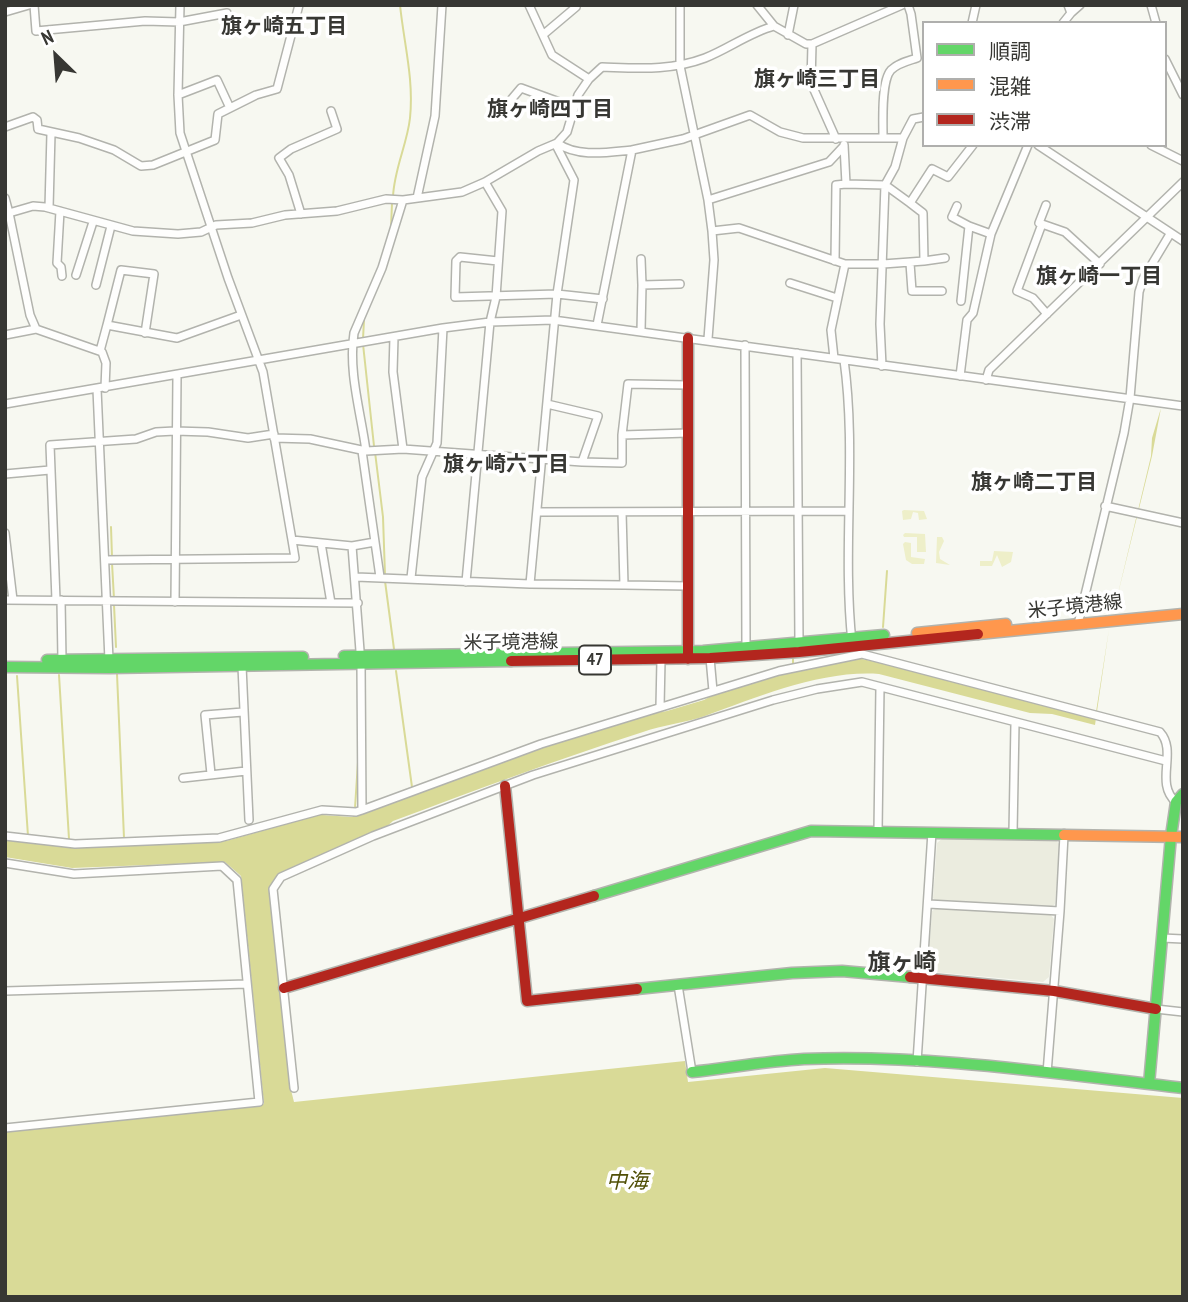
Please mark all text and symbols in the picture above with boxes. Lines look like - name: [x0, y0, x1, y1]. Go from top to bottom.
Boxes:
- district label: 旗ヶ崎五丁目: [221, 14, 347, 40]
- north arrow: [21, 21, 91, 91]
- legend: [922, 21, 1167, 147]
- text: N: [37, 24, 57, 50]
- text: 順調: [989, 38, 1031, 65]
- district label: 旗ヶ崎三丁目: [754, 67, 880, 93]
- text: 混雑: [989, 73, 1031, 100]
- district label: 旗ヶ崎四丁目: [487, 97, 613, 123]
- text: 渋滞: [989, 108, 1031, 135]
- district label: 旗ヶ崎一丁目: [1036, 264, 1162, 290]
- district label: 旗ヶ崎六丁目: [443, 452, 569, 478]
- district label: 旗ヶ崎二丁目: [971, 470, 1097, 496]
- street label: 米子境港線: [1027, 591, 1123, 623]
- street label: 米子境港線: [463, 631, 559, 655]
- road number: 47: [579, 646, 611, 674]
- district label: 旗ヶ崎: [868, 949, 936, 977]
- water label: 中海: [606, 1169, 648, 1195]

